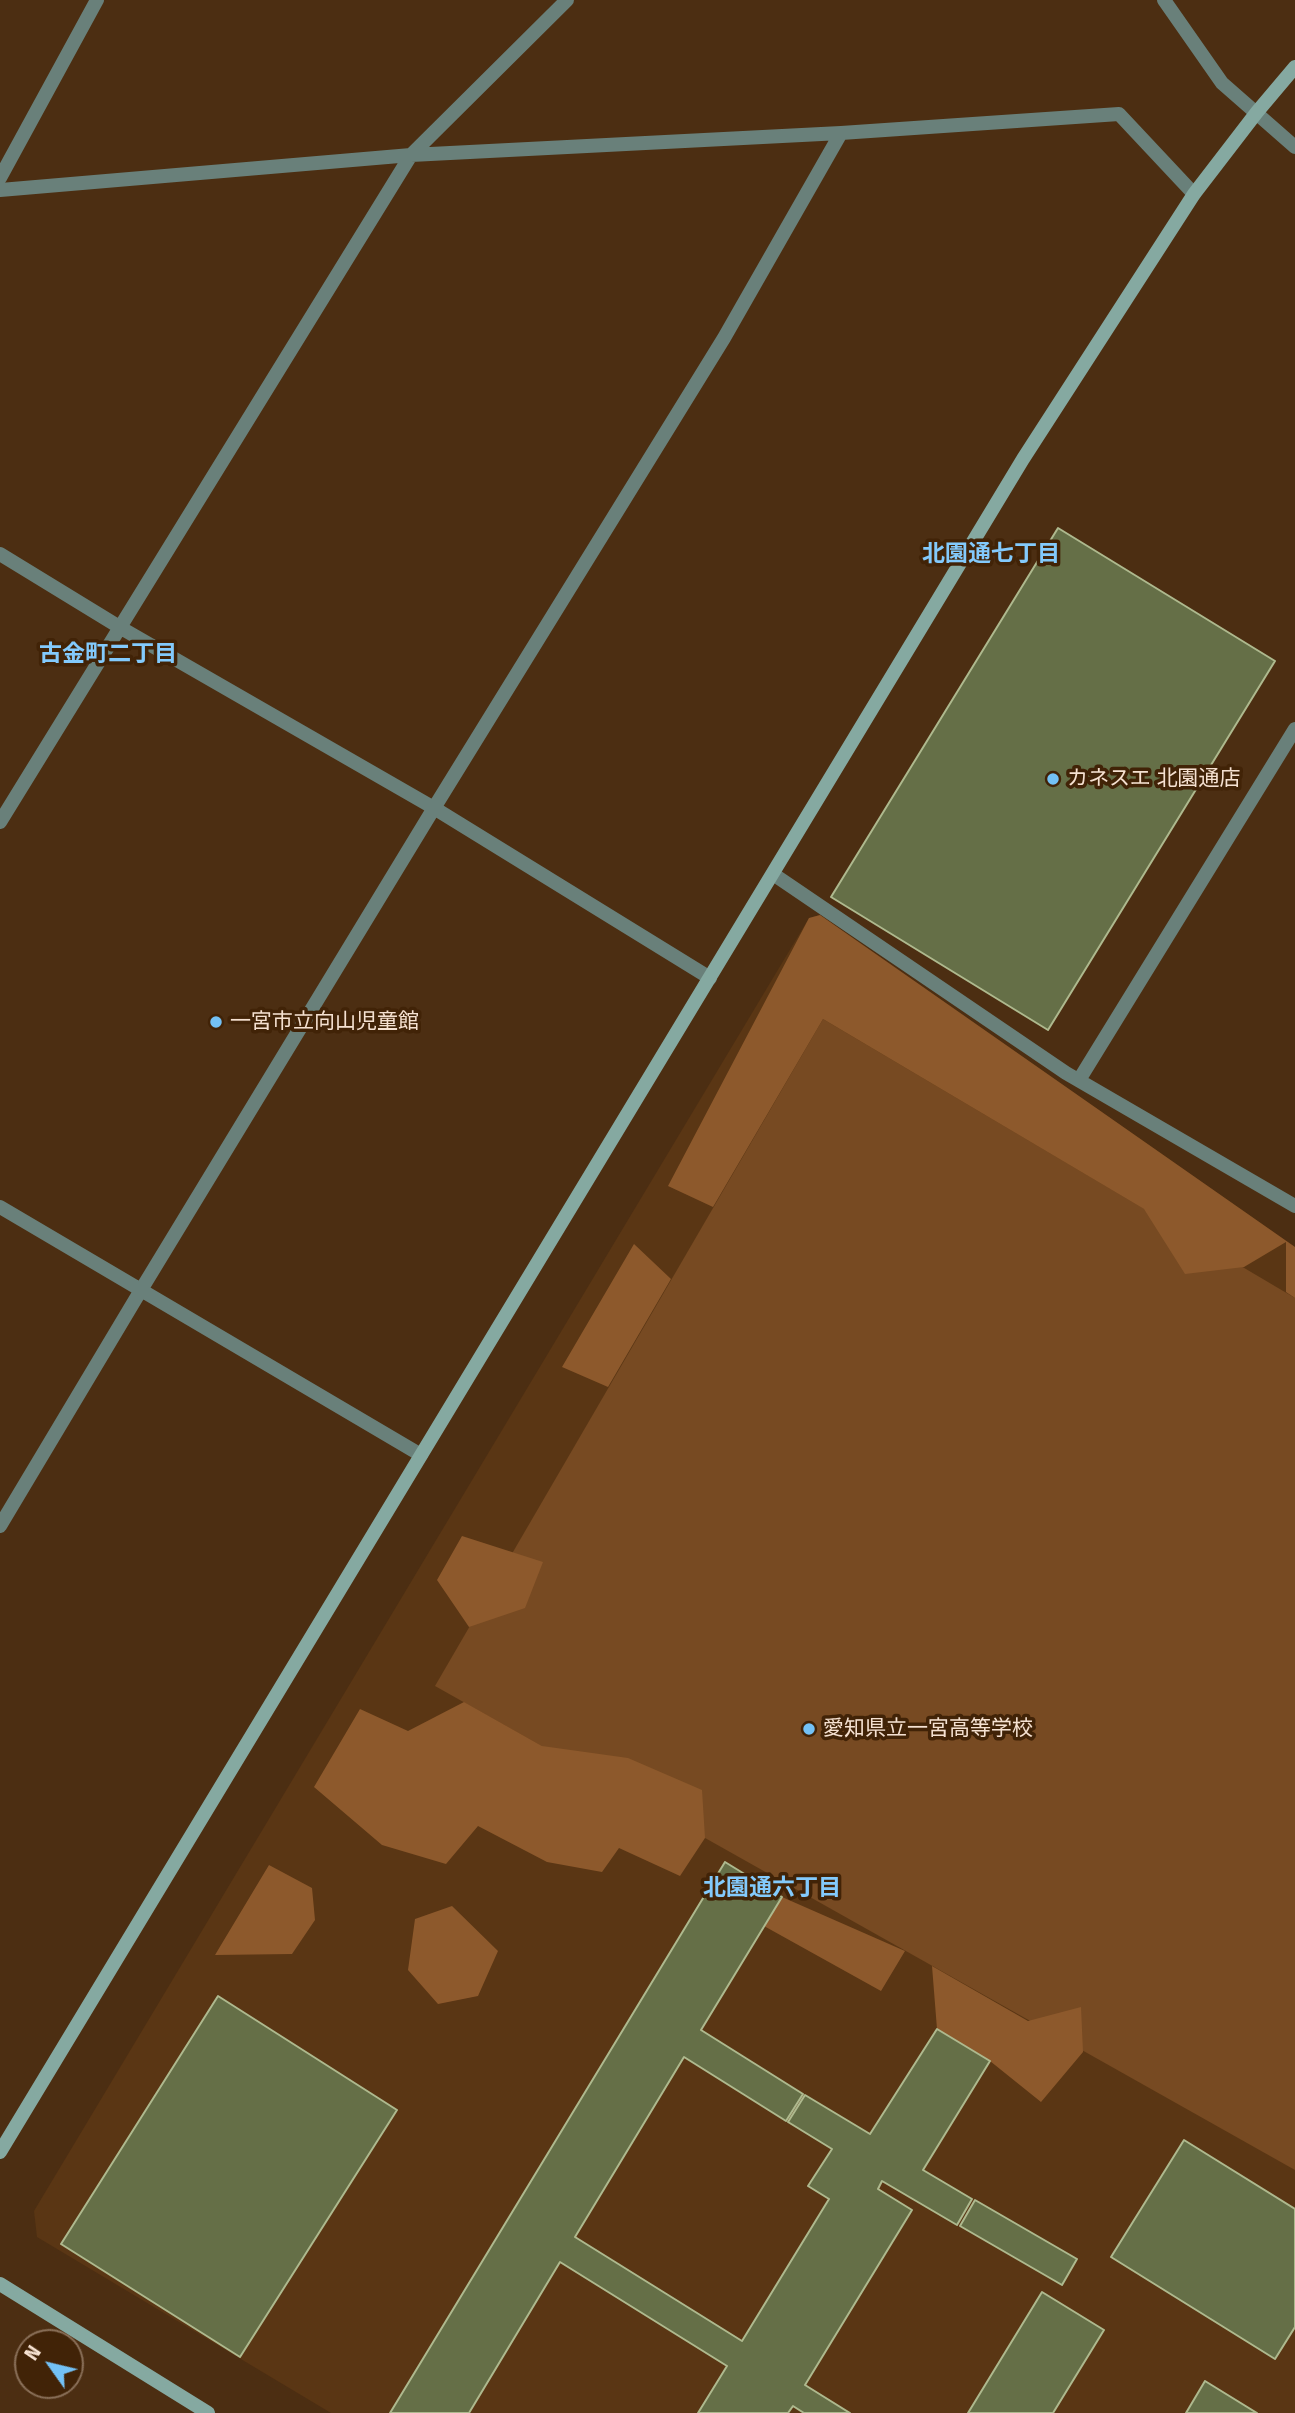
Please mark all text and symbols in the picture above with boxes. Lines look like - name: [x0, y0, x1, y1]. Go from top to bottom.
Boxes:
- district label: 北園通七丁目: [922, 541, 1060, 569]
- district label: 古金町二丁目: [39, 641, 177, 669]
- place label: カネスエ 北園通店: [1067, 766, 1241, 792]
- marker: カネスエ 北園通店: [1045, 771, 1061, 787]
- place label: 一宮市立向山児童館: [230, 1009, 419, 1035]
- marker: 一宮市立向山児童館: [208, 1014, 224, 1030]
- place label: 愛知県立一宮高等学校: [823, 1716, 1033, 1742]
- marker: 愛知県立一宮高等学校: [801, 1721, 817, 1737]
- district label: 北園通六丁目: [703, 1875, 841, 1903]
- north arrow: [14, 2329, 84, 2399]
- text: N: [20, 2341, 46, 2365]

